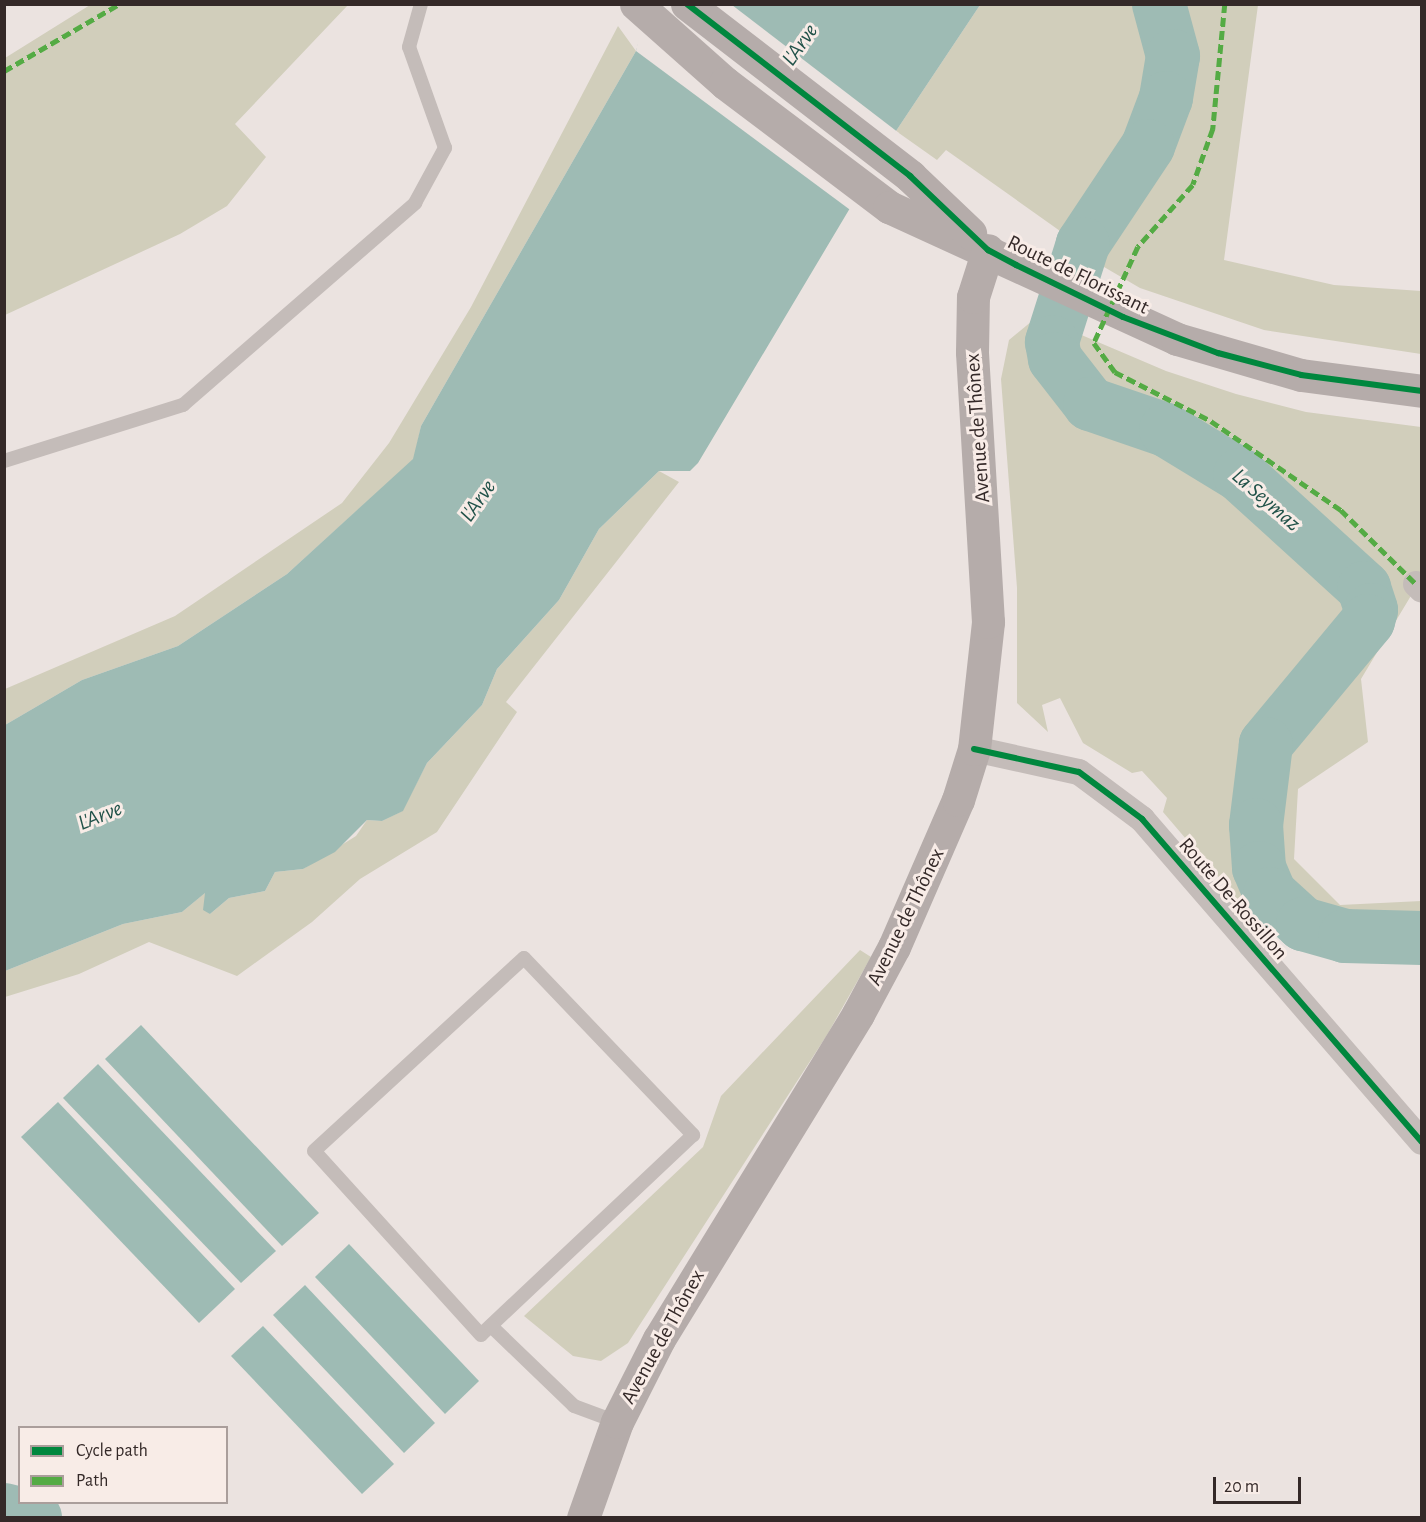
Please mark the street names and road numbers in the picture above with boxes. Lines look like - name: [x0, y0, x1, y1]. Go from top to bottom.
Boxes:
- street label: Route de Florissant: [1003, 230, 1153, 320]
- street label: Avenue de Thônex: [960, 353, 996, 503]
- street label: Route De-Rossillon: [1173, 833, 1293, 965]
- street label: Avenue de Thônex: [862, 844, 950, 990]
- street label: Avenue de Thônex: [616, 1266, 710, 1408]

